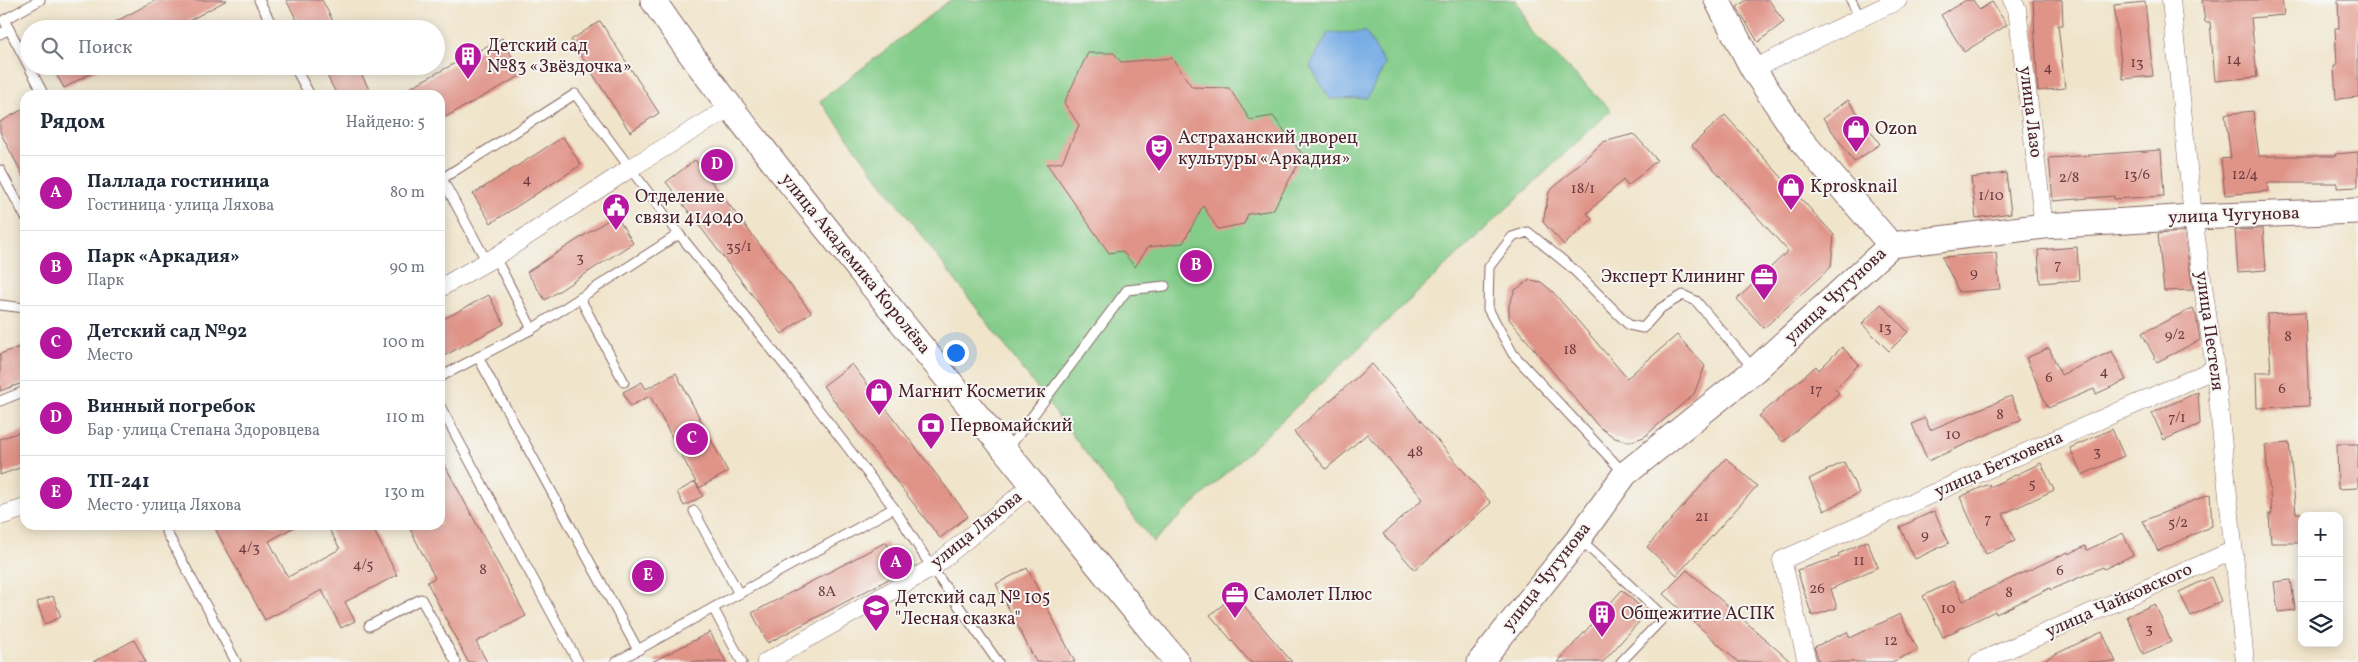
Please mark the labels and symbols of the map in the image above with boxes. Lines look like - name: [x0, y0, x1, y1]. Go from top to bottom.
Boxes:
- place label: Детский сад №83 «Звёздочка»: [487, 34, 632, 80]
- building icon: Детский сад №83 «Звёздочка»: [453, 41, 483, 80]
- house number: 14: [2227, 50, 2241, 71]
- house number: 13: [2130, 53, 2144, 74]
- house number: 4: [2044, 58, 2053, 79]
- street label: улица Лазо: [2012, 65, 2048, 159]
- shop icon: Ozon: [1841, 114, 1871, 153]
- place label: Ozon: [1875, 117, 1918, 142]
- place label: Астраханский дворец культуры «Аркадия»: [1178, 126, 1358, 172]
- theatre icon: Астраханский дворец культуры «Аркадия»: [1144, 133, 1174, 172]
- pin: D: [701, 146, 733, 184]
- house number: 13/6: [2124, 165, 2150, 186]
- house number: 12/4: [2232, 165, 2258, 186]
- street label: улица Академика Королёва: [774, 168, 936, 360]
- house number: 2/8: [2059, 168, 2079, 189]
- house number: 4: [523, 170, 532, 191]
- shop icon: Kprosknail: [1776, 172, 1806, 211]
- place label: Kprosknail: [1810, 175, 1898, 200]
- house number: 18/1: [1571, 179, 1595, 200]
- place label: Отделение связи 414040: [635, 185, 744, 231]
- house number: 1/10: [1978, 186, 2004, 207]
- public building icon: Отделение связи 414040: [601, 192, 631, 231]
- street label: улица Чугунова: [2168, 201, 2300, 231]
- house number: 35/1: [726, 237, 752, 258]
- street label: улица Чугунова: [1779, 242, 1893, 350]
- pin: B: [1180, 247, 1212, 285]
- house number: 3: [576, 248, 584, 269]
- house number: 7: [2054, 255, 2062, 276]
- office icon: Эксперт Клининг: [1749, 262, 1779, 301]
- house number: 9: [1970, 263, 1978, 284]
- place label: Эксперт Клининг: [1601, 265, 1745, 290]
- street label: улица Пестеля: [2188, 270, 2230, 392]
- house number: 13: [1878, 318, 1892, 339]
- house number: 9/2: [2165, 325, 2185, 346]
- house number: 8: [2284, 327, 2292, 348]
- your location: [943, 340, 969, 366]
- house number: 18: [1563, 340, 1577, 361]
- house number: 4: [2100, 362, 2109, 383]
- house number: 6: [2045, 368, 2053, 389]
- shop icon: Магнит Косметик: [864, 377, 894, 416]
- house number: 6: [2278, 379, 2286, 400]
- place label: Магнит Косметик: [898, 380, 1046, 405]
- house number: 17: [1809, 380, 1823, 401]
- house number: 8: [1996, 405, 2004, 426]
- house number: 7/1: [2168, 408, 2186, 429]
- bank icon: Первомайский: [916, 411, 946, 450]
- place label: Первомайский: [950, 414, 1072, 439]
- pin: C: [676, 420, 708, 458]
- street label: улица Бетховена: [1931, 425, 2067, 505]
- house number: 10: [1946, 425, 1960, 446]
- house number: 48: [1407, 442, 1423, 463]
- house number: 3: [2093, 442, 2101, 463]
- house number: 5: [2028, 474, 2036, 495]
- street label: улица Ляхова: [926, 485, 1028, 575]
- house number: 21: [1695, 507, 1709, 528]
- house number: 7: [1984, 509, 1992, 530]
- house number: 5/2: [2168, 513, 2188, 534]
- street label: улица Чугунова: [1497, 517, 1597, 637]
- house number: 9: [1921, 525, 1929, 546]
- house number: 4/3: [238, 538, 260, 559]
- pin: A: [880, 544, 912, 582]
- house number: 11: [1853, 551, 1865, 572]
- house number: 4/5: [353, 555, 373, 576]
- pin: E: [632, 557, 664, 595]
- street label: улица Чайковского: [2042, 557, 2196, 645]
- house number: 8: [479, 560, 487, 581]
- house number: 6: [2056, 561, 2064, 582]
- house number: 26: [1809, 579, 1825, 600]
- office icon: Самолет Плюс: [1220, 580, 1250, 619]
- house number: 8А: [818, 582, 837, 603]
- place label: Самолет Плюс: [1254, 583, 1372, 608]
- house number: 8: [2005, 583, 2013, 604]
- place label: Детский сад № 105 "Лесная сказка": [895, 586, 1050, 632]
- school or university icon: Детский сад № 105 "Лесная сказка": [861, 593, 891, 632]
- building icon: Общежитие АСПК: [1587, 599, 1617, 638]
- house number: 10: [1941, 599, 1955, 620]
- place label: Общежитие АСПК: [1621, 602, 1775, 627]
- house number: 3: [2145, 619, 2153, 640]
- house number: 12: [1884, 631, 1898, 652]

